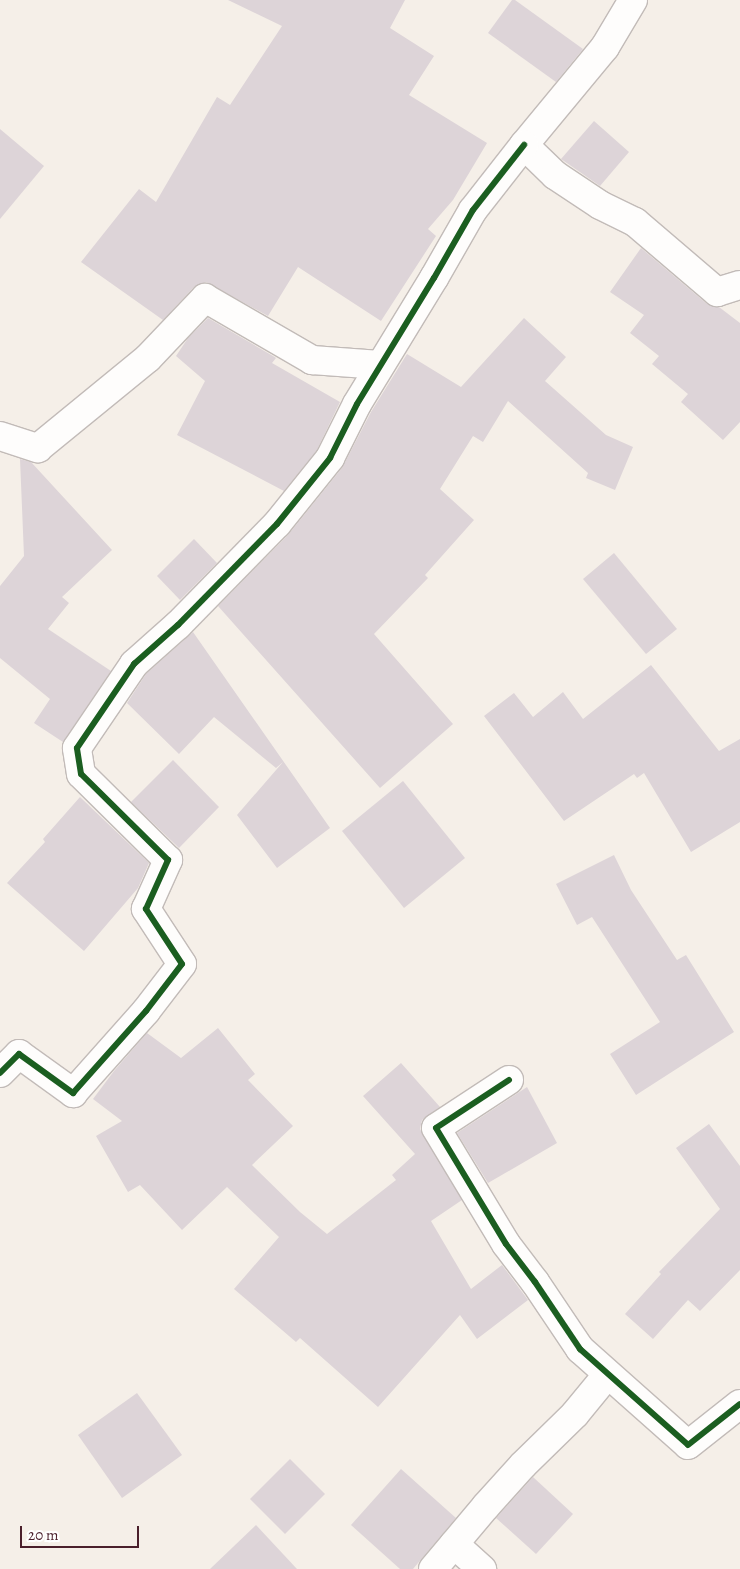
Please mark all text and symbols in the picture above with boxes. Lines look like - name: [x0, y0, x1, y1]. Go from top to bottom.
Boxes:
- scale bar: [22, 1516, 141, 1548]
- text: 20 m: [28, 1525, 59, 1545]

